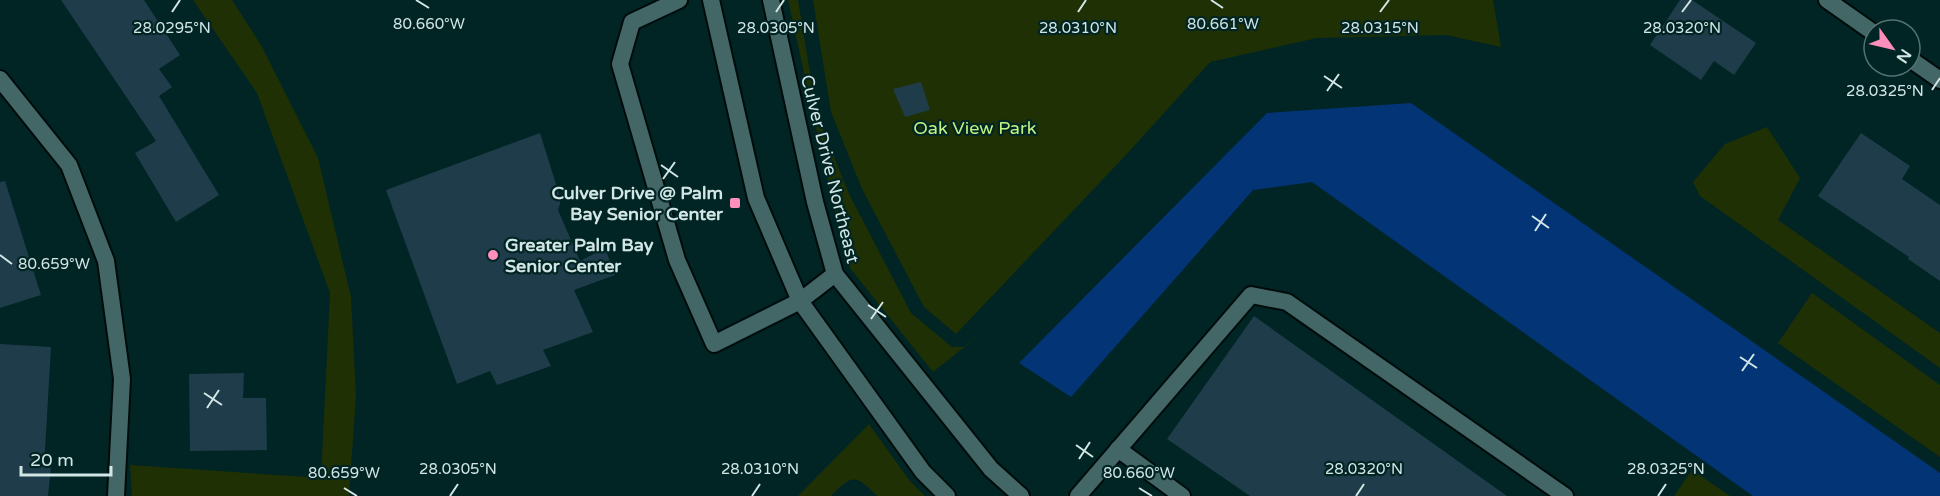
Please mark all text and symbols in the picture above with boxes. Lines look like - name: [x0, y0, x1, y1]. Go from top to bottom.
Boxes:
- text: 80.660°W: [393, 15, 465, 33]
- text: 80.661°W: [1187, 15, 1259, 33]
- north arrow: [1862, 18, 1922, 78]
- text: 28.0295°N: [133, 19, 211, 37]
- text: 28.0305°N: [737, 19, 815, 37]
- text: 28.0310°N: [1039, 19, 1117, 37]
- text: 28.0315°N: [1341, 19, 1419, 37]
- text: 28.0320°N: [1643, 19, 1721, 37]
- text: N: [1892, 45, 1915, 67]
- street label: Culver Drive Northeast: [796, 72, 864, 266]
- text: 28.0325°N: [1846, 82, 1924, 100]
- park label: Oak View Park: [913, 117, 1037, 139]
- place label: Culver Drive @ Palm Bay Senior Center: [551, 182, 724, 225]
- marker: Culver Drive @ Palm Bay Senior Center: [728, 196, 742, 210]
- place label: Greater Palm Bay Senior Center: [505, 234, 654, 277]
- marker: Greater Palm Bay Senior Center: [486, 248, 500, 262]
- text: 80.659°W: [18, 255, 90, 273]
- scale bar: [21, 439, 111, 477]
- text: 20 m: [30, 449, 74, 471]
- text: 28.0305°N: [419, 460, 497, 478]
- text: 28.0310°N: [721, 460, 799, 478]
- text: 28.0320°N: [1325, 460, 1403, 478]
- text: 28.0325°N: [1627, 460, 1705, 478]
- text: 80.659°W: [308, 464, 380, 482]
- text: 80.660°W: [1103, 464, 1175, 482]

